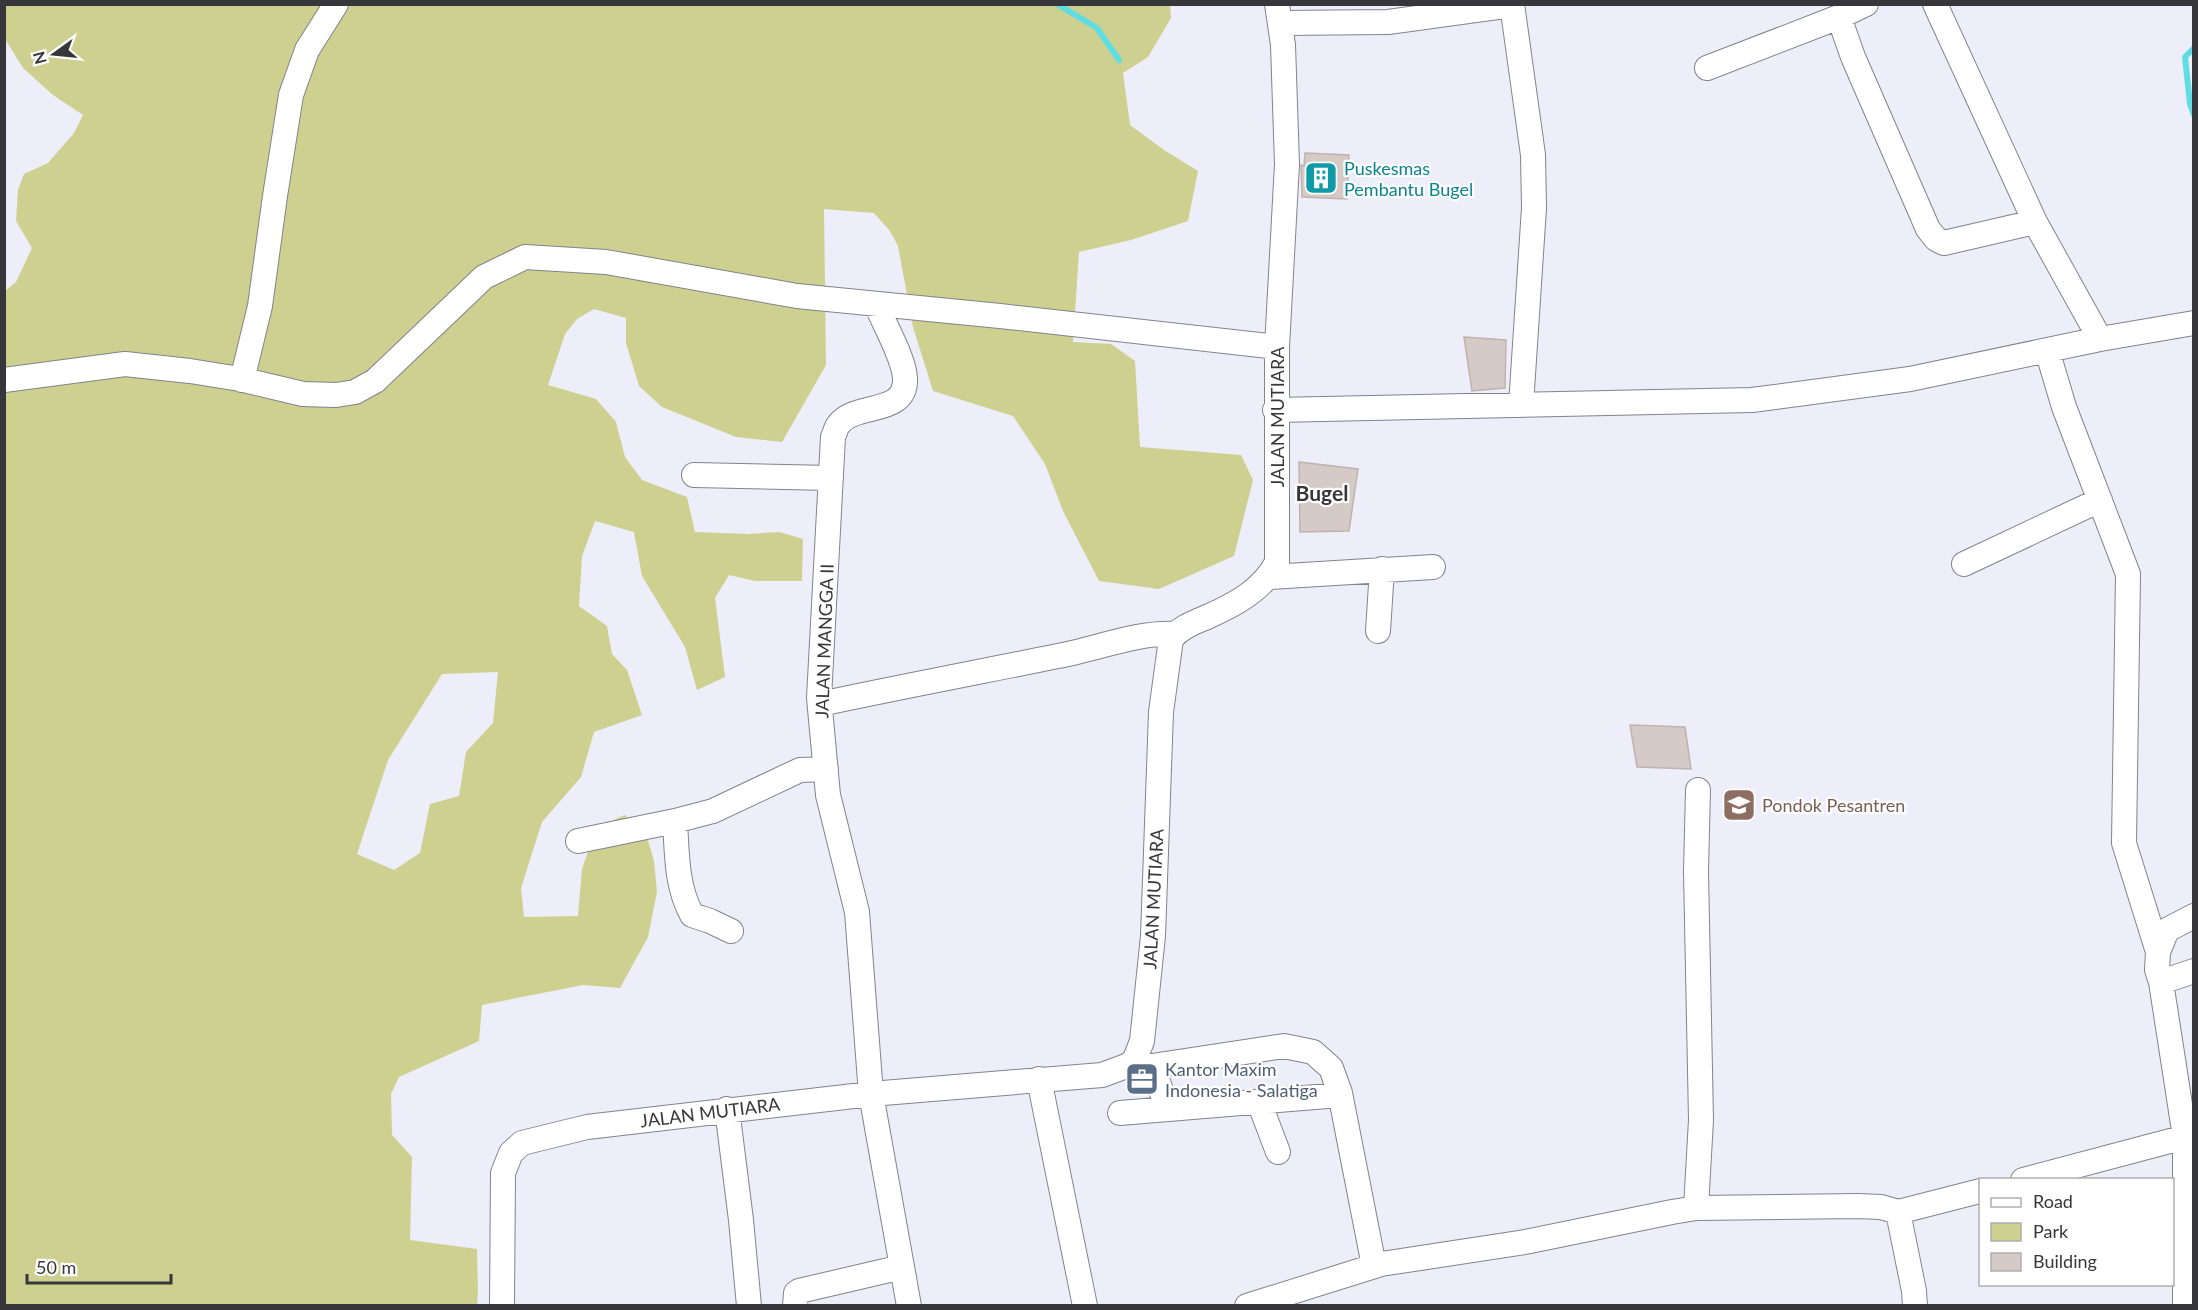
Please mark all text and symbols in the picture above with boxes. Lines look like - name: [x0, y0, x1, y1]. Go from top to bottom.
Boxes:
- north arrow: [24, 24, 84, 84]
- text: N: [28, 50, 50, 66]
- place label: Puskesmas Pembantu Bugel: [1344, 157, 1473, 200]
- building icon: Puskesmas Pembantu Bugel: [1303, 160, 1339, 196]
- street label: JALAN MUTIARA: [1266, 346, 1288, 487]
- district label: Bugel: [1296, 480, 1348, 505]
- street label: JALAN MANGGA II: [810, 563, 838, 719]
- school or university icon: Pondok Pesantren: [1721, 787, 1757, 823]
- place label: Pondok Pesantren: [1762, 794, 1905, 816]
- street label: JALAN MUTIARA: [1138, 827, 1168, 970]
- place label: Kantor Maxim Indonesia - Salatiga: [1165, 1058, 1318, 1101]
- office icon: Kantor Maxim Indonesia - Salatiga: [1124, 1061, 1160, 1097]
- street label: JALAN MUTIARA: [639, 1092, 782, 1131]
- legend: [1979, 1178, 2174, 1286]
- text: Road: [2033, 1190, 2073, 1212]
- text: Park: [2033, 1220, 2069, 1242]
- scale bar: [27, 1247, 171, 1285]
- text: Building: [2033, 1250, 2097, 1272]
- text: 50 m: [36, 1256, 76, 1278]

